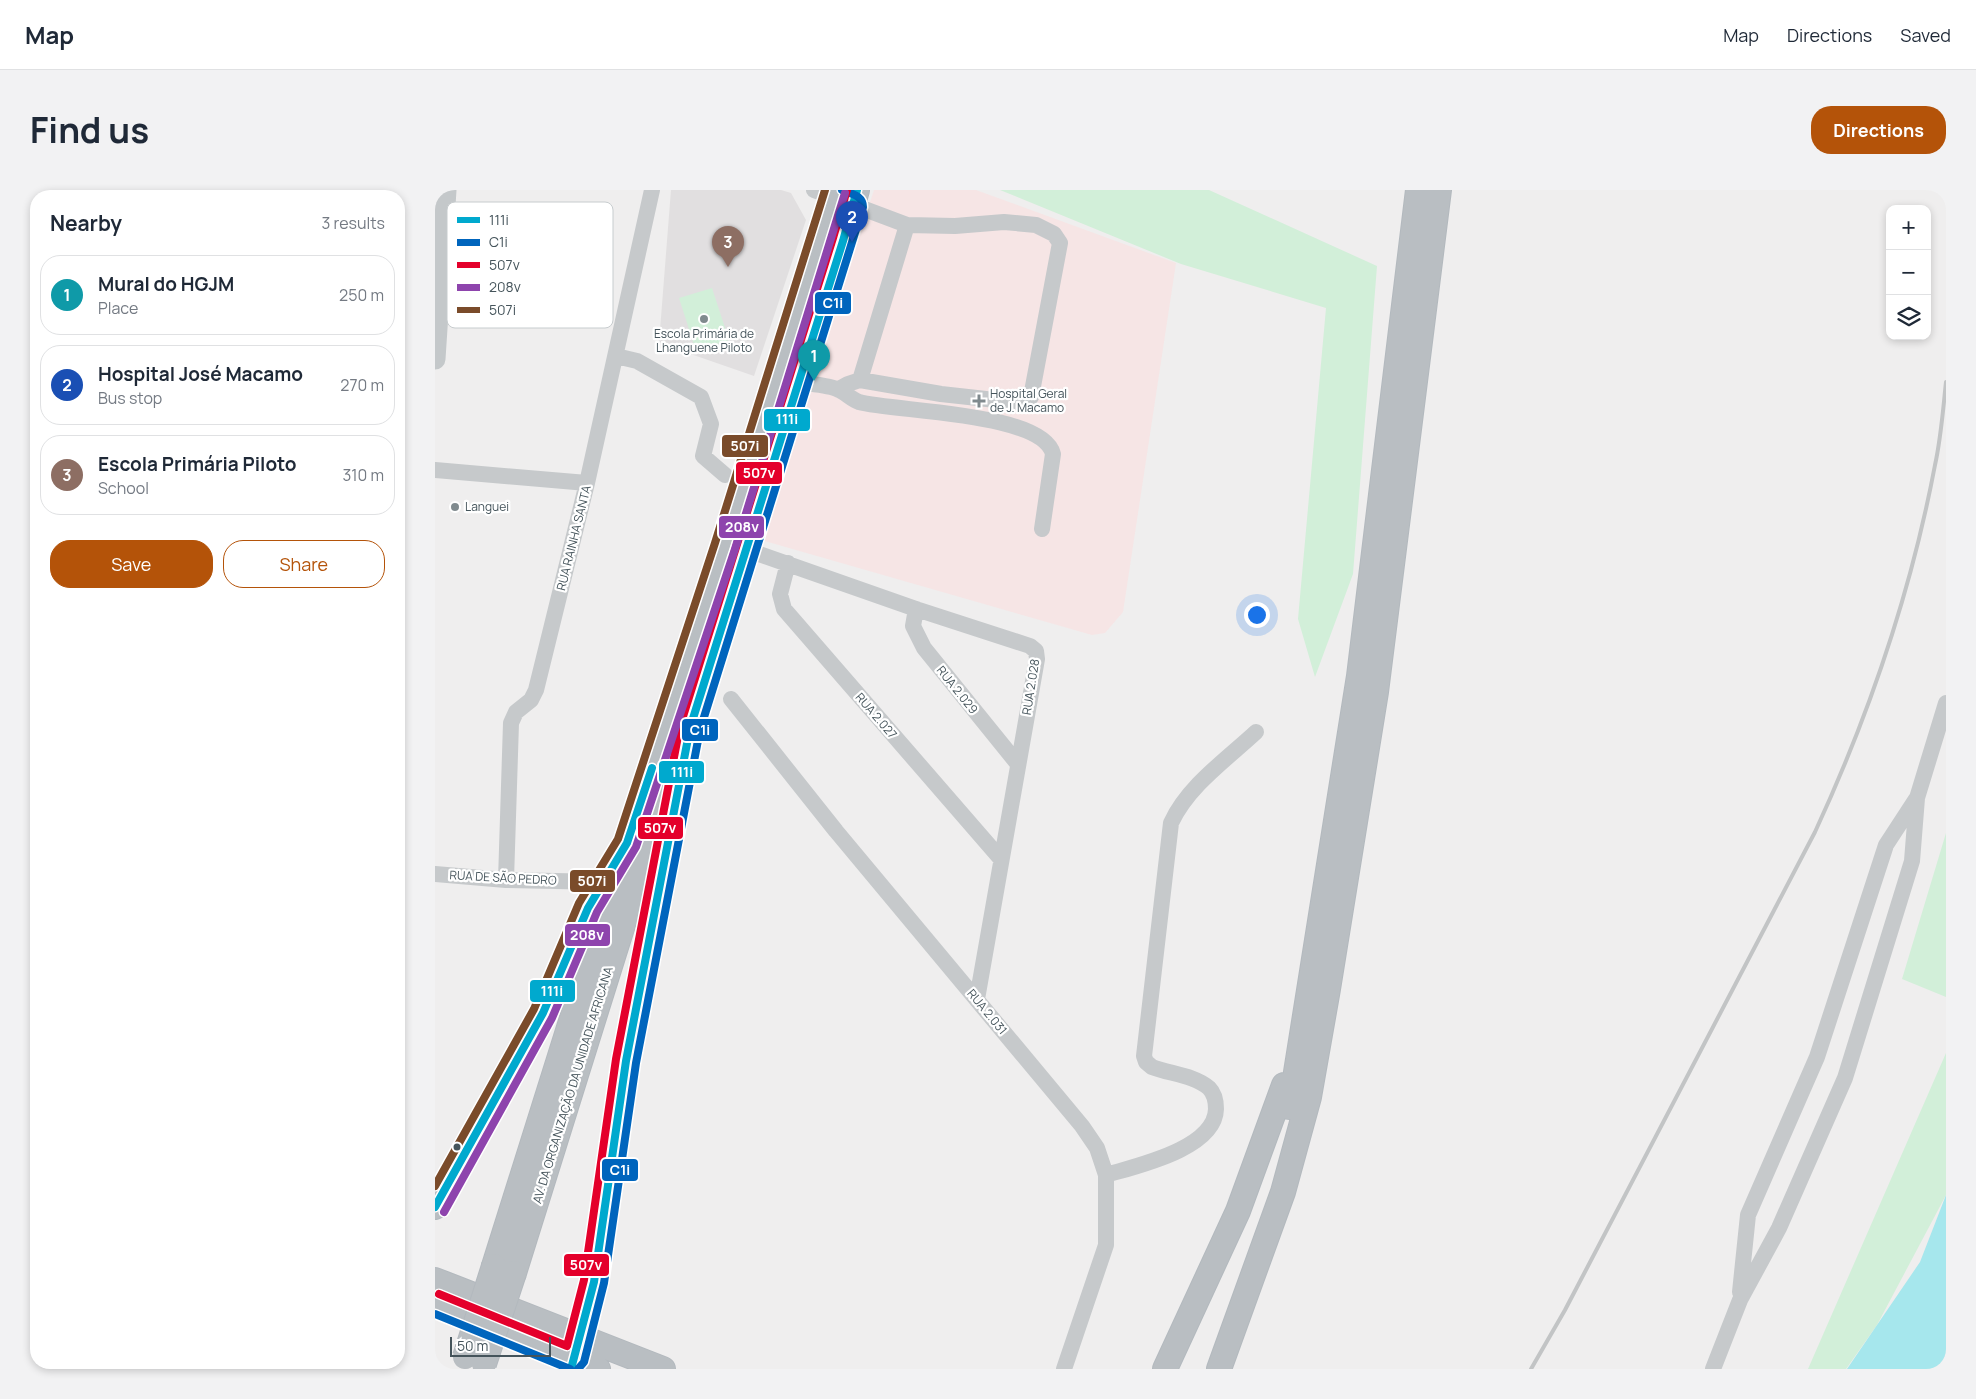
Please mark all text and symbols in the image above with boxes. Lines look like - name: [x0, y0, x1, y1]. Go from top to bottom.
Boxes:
- text: Map: [25, 18, 74, 51]
- text: Map: [1723, 23, 1759, 47]
- text: Directions: [1787, 23, 1872, 47]
- text: Saved: [1900, 23, 1951, 47]
- text: Find us: [30, 106, 149, 154]
- button: Directions: [1811, 106, 1946, 154]
- pin: 2: [836, 201, 868, 242]
- legend: [447, 202, 613, 328]
- map controls: [1886, 205, 1931, 340]
- button: +: [1886, 205, 1931, 250]
- text: Nearby: [50, 209, 122, 237]
- text: 111i: [489, 210, 509, 229]
- text: 3 results: [322, 212, 385, 234]
- pin: 3: [712, 226, 744, 267]
- text: C1i: [489, 232, 508, 251]
- button: −: [1886, 250, 1931, 295]
- text: 507v: [489, 255, 520, 274]
- text: Mural do HGJM: [98, 271, 234, 297]
- text: 208v: [489, 277, 521, 296]
- text: 1: [63, 284, 71, 306]
- text: 250 m: [339, 284, 384, 306]
- line badge: C1i: [814, 291, 852, 315]
- text: C1i: [823, 293, 843, 312]
- button: layers: [1886, 295, 1931, 340]
- text: Place: [98, 297, 138, 319]
- text: 507i: [489, 300, 516, 319]
- marker: Escola Primária de Lhanguene Piloto: [698, 313, 710, 325]
- place label: Escola Primária de Lhanguene Piloto: [654, 325, 754, 356]
- pin: 1: [798, 340, 830, 381]
- text: Hospital José Macamo: [98, 361, 303, 387]
- text: 2: [62, 374, 72, 396]
- text: 270 m: [340, 374, 384, 396]
- place label: Hospital Geral de J. Macamo: [990, 385, 1067, 416]
- text: Bus stop: [98, 387, 162, 409]
- marker: Hospital Geral de J. Macamo: [972, 394, 986, 408]
- line badge: 111i: [763, 408, 811, 432]
- text: 111i: [776, 409, 798, 428]
- line badge: 507i: [721, 434, 769, 458]
- text: 507i: [731, 436, 759, 455]
- text: Escola Primária Piloto: [98, 451, 297, 477]
- line badge: 507v: [735, 461, 783, 485]
- text: 507v: [743, 463, 776, 482]
- text: 3: [62, 464, 72, 486]
- text: 310 m: [342, 464, 384, 486]
- text: School: [98, 477, 149, 499]
- street label: RUA RAINHA SANTA: [552, 483, 595, 592]
- place label: Languei: [465, 498, 509, 515]
- marker: Languei: [449, 501, 461, 513]
- line badge: 208v: [718, 515, 765, 539]
- text: 208v: [725, 517, 759, 536]
- button: Save: [50, 540, 213, 588]
- button: Share: [223, 540, 385, 588]
- your location: [1244, 602, 1270, 628]
- street label: RUA 2.028: [1018, 658, 1043, 716]
- street label: RUA 2.029: [933, 662, 982, 717]
- street label: RUA 2.027: [852, 689, 901, 742]
- line badge: C1i: [681, 718, 719, 742]
- text: C1i: [690, 720, 710, 739]
- line badge: 111i: [658, 760, 705, 784]
- text: 111i: [671, 762, 693, 781]
- line badge: 507v: [637, 816, 684, 840]
- text: 507v: [644, 818, 677, 837]
- street label: RUA DE SÃO PEDRO: [449, 866, 557, 889]
- line badge: 507i: [569, 869, 616, 893]
- text: 507i: [578, 871, 606, 890]
- line badge: 208v: [564, 923, 611, 947]
- text: 208v: [570, 925, 604, 944]
- street label: AV. DA ORGANIZAÇÃO DA UNIDADE AFRICANA: [528, 964, 617, 1205]
- line badge: 111i: [529, 979, 576, 1003]
- text: 111i: [541, 981, 563, 1000]
- street label: RUA 2.031: [963, 985, 1011, 1038]
- unlabelled marker: [452, 1142, 462, 1152]
- line badge: C1i: [601, 1158, 639, 1182]
- text: C1i: [610, 1160, 630, 1179]
- line badge: 507v: [563, 1253, 610, 1277]
- text: 507v: [570, 1255, 603, 1274]
- scale bar: [450, 1334, 551, 1357]
- text: 50 m: [457, 1336, 488, 1355]

